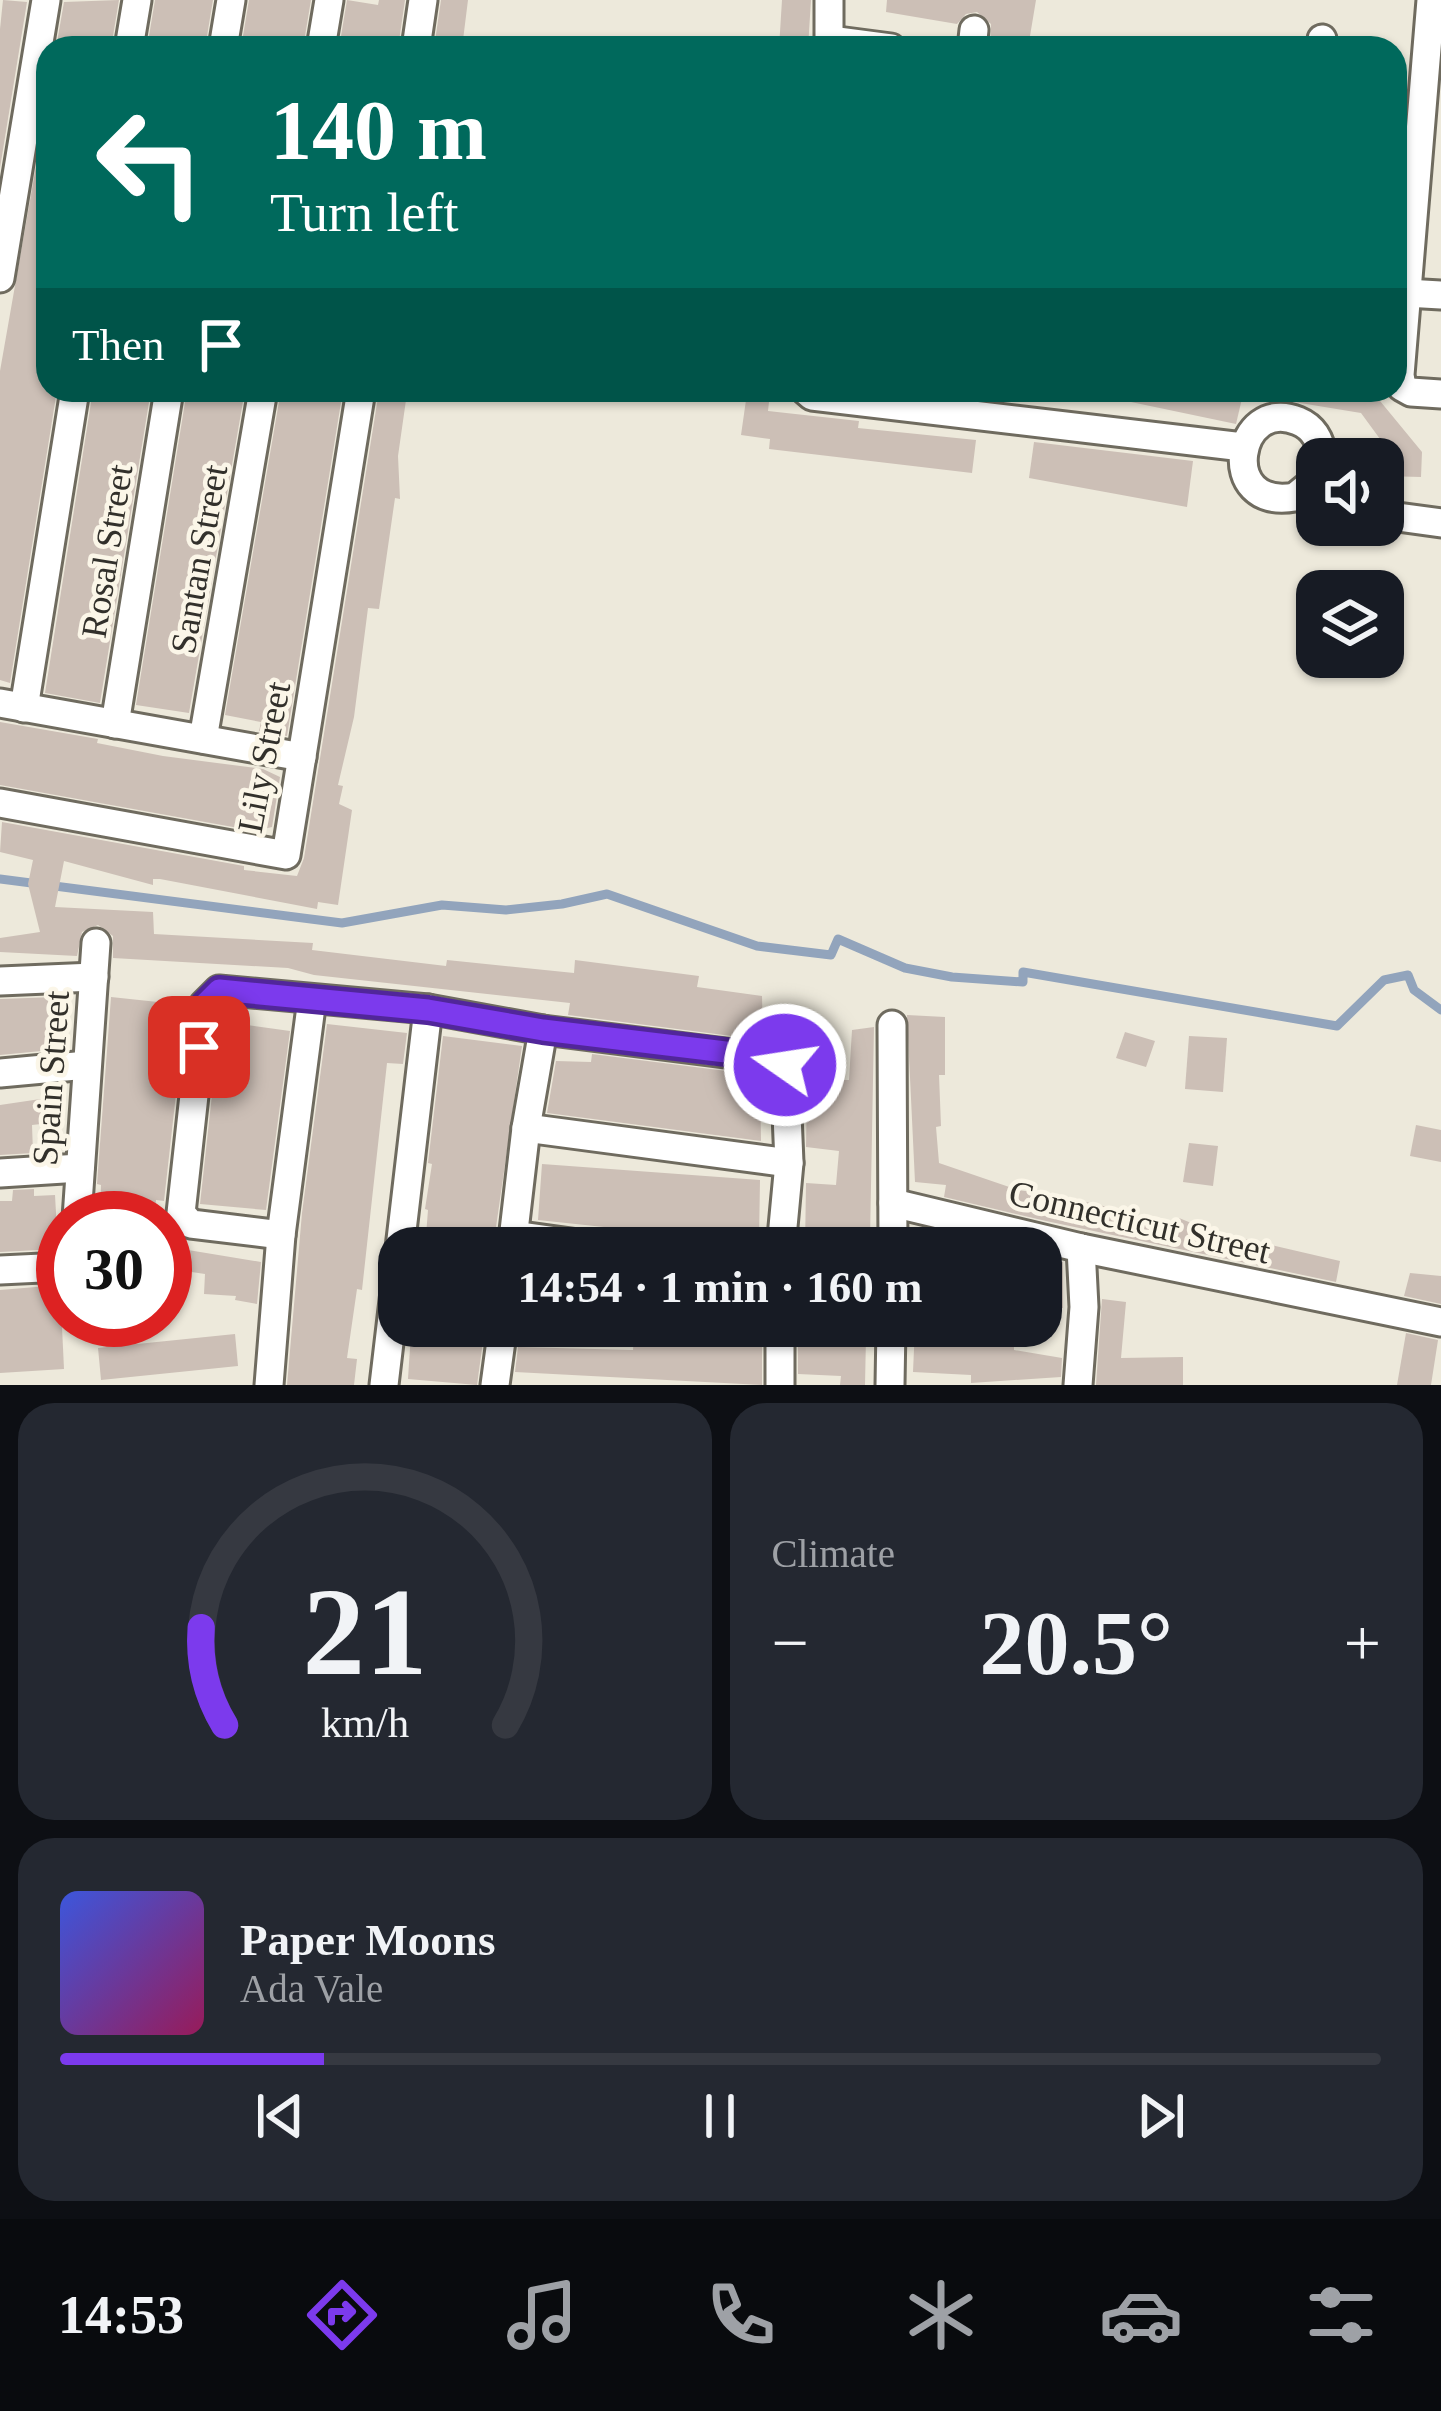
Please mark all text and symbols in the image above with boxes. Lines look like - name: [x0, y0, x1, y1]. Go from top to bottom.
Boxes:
- icon: left: [72, 84, 228, 240]
- text: 140 m: [270, 84, 487, 177]
- text: Turn left: [270, 183, 459, 243]
- icon: arrive: [188, 312, 254, 378]
- text: Then: [72, 320, 164, 370]
- map controls: [1296, 438, 1404, 678]
- button: sound: [1296, 438, 1404, 546]
- street label: Rosal Street: [74, 462, 140, 641]
- street label: Santan Street: [163, 462, 235, 657]
- button: layers: [1296, 570, 1404, 678]
- street label: Lily Street: [230, 678, 298, 836]
- street label: Spain Street: [25, 989, 77, 1167]
- pin: [148, 996, 250, 1098]
- position arrow: [722, 1002, 848, 1128]
- icon: arrive: [166, 1014, 232, 1080]
- street label: Connecticut Street: [1005, 1172, 1274, 1271]
- speed limit sign: 30: [36, 1191, 192, 1347]
- text: 14:54 · 1 min · 160 m: [518, 1262, 923, 1312]
- text: Climate: [772, 1532, 895, 1575]
- text: 21: [302, 1563, 427, 1701]
- text: 20.5°: [980, 1594, 1173, 1693]
- text: −: [772, 1606, 809, 1679]
- text: +: [1344, 1606, 1381, 1679]
- text: km/h: [321, 1698, 409, 1745]
- text: Paper Moons: [240, 1915, 495, 1965]
- text: Ada Vale: [240, 1967, 383, 2010]
- icon: previous: [247, 2083, 313, 2149]
- icon: pause: [687, 2083, 753, 2149]
- icon: next: [1128, 2083, 1194, 2149]
- icon: directions: [300, 2273, 384, 2357]
- icon: music: [500, 2273, 584, 2357]
- icon: phone: [699, 2273, 783, 2357]
- icon: climate: [899, 2273, 983, 2357]
- icon: car: [1099, 2273, 1183, 2357]
- icon: filters: [1299, 2273, 1383, 2357]
- text: 14:53: [58, 2285, 184, 2345]

